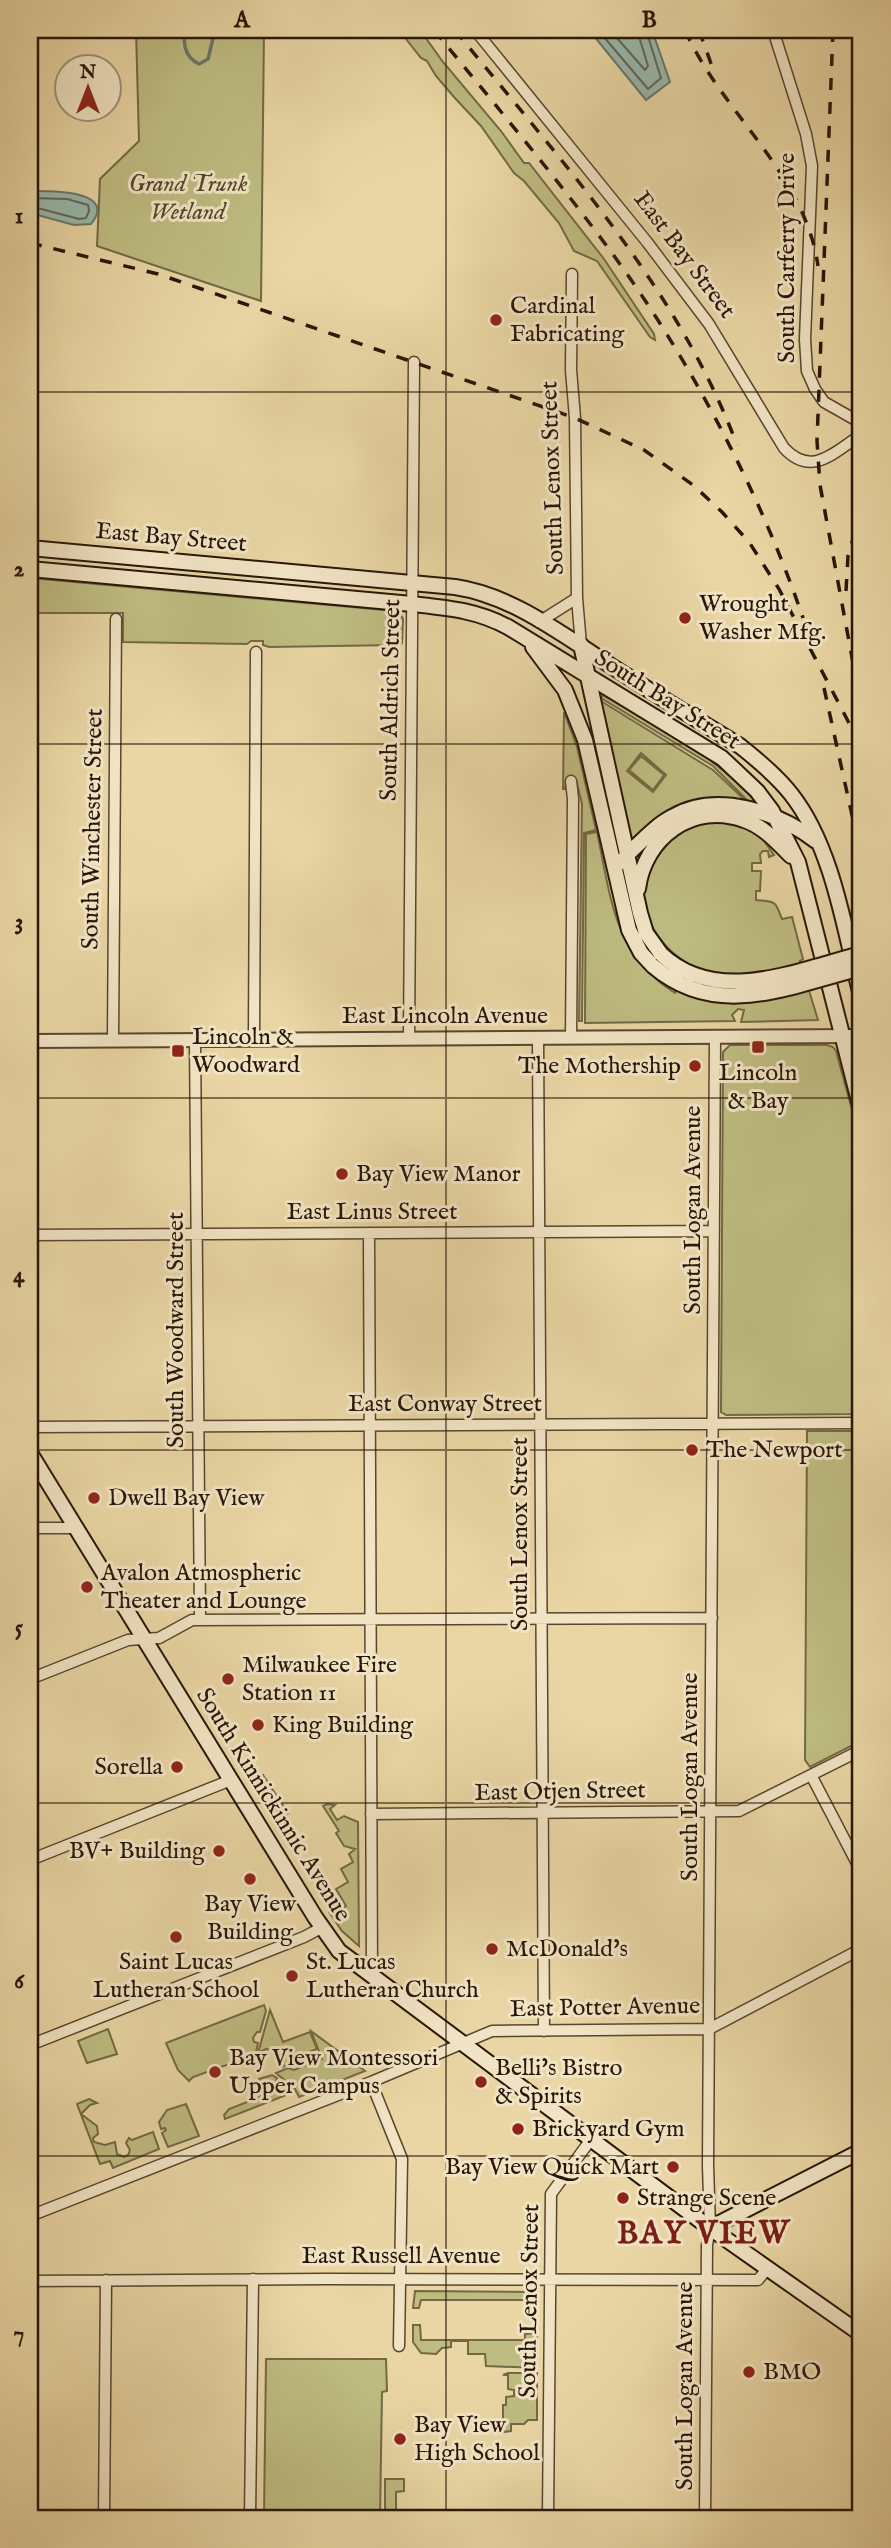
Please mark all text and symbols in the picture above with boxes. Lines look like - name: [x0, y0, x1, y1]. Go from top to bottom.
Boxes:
- text: A: [233, 6, 251, 35]
- text: B: [641, 6, 657, 35]
- north arrow: [52, 52, 122, 122]
- text: N: [79, 61, 97, 85]
- street label: South Carferry Drive: [772, 153, 803, 363]
- park label: Grand Trunk Wetland: [128, 169, 248, 228]
- street label: East Bay Street: [626, 185, 742, 325]
- text: 1: [15, 202, 23, 231]
- place label: Cardinal Fabricating: [510, 291, 625, 350]
- marker: Cardinal Fabricating: [488, 312, 504, 328]
- street label: South Lenox Street: [534, 380, 572, 576]
- street label: East Bay Street: [94, 516, 248, 560]
- text: 2: [14, 555, 25, 584]
- place label: Wrought Washer Mfg.: [699, 589, 826, 648]
- street label: South Aldrich Street: [374, 599, 408, 801]
- marker: Wrought Washer Mfg.: [677, 610, 693, 626]
- street label: South Bay Street: [588, 643, 746, 757]
- street label: South Winchester Street: [75, 708, 111, 950]
- text: 3: [15, 908, 23, 937]
- street label: East Lincoln Avenue: [342, 1001, 548, 1032]
- place label: Lincoln & Woodward: [192, 1022, 300, 1081]
- marker: Lincoln & Bay: [750, 1039, 766, 1055]
- marker: Lincoln & Woodward: [170, 1043, 186, 1059]
- place label: The Mothership: [518, 1051, 681, 1082]
- marker: The Mothership: [687, 1058, 703, 1074]
- place label: Lincoln & Bay: [719, 1058, 798, 1117]
- street label: South Logan Avenue: [678, 1106, 709, 1314]
- place label: Bay View Manor: [356, 1159, 521, 1190]
- marker: Bay View Manor: [334, 1166, 350, 1182]
- street label: East Linus Street: [287, 1197, 457, 1228]
- street label: South Woodward Street: [161, 1212, 192, 1448]
- text: 4: [13, 1261, 25, 1290]
- street label: East Conway Street: [348, 1389, 542, 1420]
- place label: The Newport: [706, 1435, 842, 1466]
- street label: South Lenox Street: [505, 1437, 536, 1631]
- marker: The Newport: [684, 1442, 700, 1458]
- place label: Dwell Bay View: [108, 1483, 265, 1514]
- marker: Dwell Bay View: [86, 1490, 102, 1506]
- place label: Avalon Atmospheric Theater and Lounge: [100, 1558, 307, 1617]
- marker: Avalon Atmospheric Theater and Lounge: [79, 1579, 95, 1595]
- text: 5: [15, 1614, 24, 1643]
- place label: Milwaukee Fire Station 11: [242, 1650, 397, 1709]
- marker: Milwaukee Fire Station 11: [220, 1671, 236, 1687]
- street label: South Logan Avenue: [675, 1673, 706, 1881]
- street label: South Kinnickinnic Avenue: [188, 1682, 358, 1928]
- place label: King Building: [272, 1710, 414, 1741]
- marker: King Building: [250, 1717, 266, 1733]
- place label: Sorella: [94, 1752, 164, 1783]
- marker: Sorella: [169, 1759, 185, 1775]
- street label: East Otjen Street: [474, 1775, 646, 1809]
- place label: BV+ Building: [69, 1836, 206, 1867]
- marker: BV+ Building: [211, 1843, 227, 1859]
- marker: Bay View Building: [242, 1871, 258, 1887]
- place label: Bay View Building: [204, 1889, 297, 1948]
- marker: Saint Lucas Lutheran School: [168, 1929, 184, 1945]
- place label: McDonald's: [506, 1934, 628, 1965]
- marker: McDonald's: [484, 1941, 500, 1957]
- place label: Saint Lucas Lutheran School: [93, 1947, 260, 2006]
- place label: St. Lucas Lutheran Church: [306, 1947, 479, 2006]
- text: 6: [14, 1967, 25, 1996]
- marker: St. Lucas Lutheran Church: [284, 1968, 300, 1984]
- street label: East Potter Avenue: [510, 1991, 700, 2025]
- place label: Bay View Montessori Upper Campus: [229, 2043, 438, 2102]
- place label: Belli's Bistro & Spirits: [495, 2053, 622, 2112]
- marker: Bay View Montessori Upper Campus: [207, 2064, 223, 2080]
- marker: Belli's Bistro & Spirits: [473, 2074, 489, 2090]
- place label: Brickyard Gym: [532, 2114, 684, 2145]
- marker: Brickyard Gym: [510, 2121, 526, 2137]
- place label: Bay View Quick Mart: [445, 2152, 659, 2183]
- marker: Bay View Quick Mart: [665, 2159, 681, 2175]
- place label: Strange Scene: [637, 2183, 776, 2214]
- marker: Strange Scene: [615, 2190, 631, 2206]
- street label: South Lenox Street: [513, 2204, 547, 2398]
- district label: BAY VIEW: [617, 2214, 792, 2255]
- street label: East Russell Avenue: [301, 2241, 501, 2272]
- street label: South Logan Avenue: [670, 2282, 701, 2490]
- text: 7: [14, 2320, 24, 2349]
- place label: BMO: [763, 2357, 821, 2388]
- marker: BMO: [741, 2364, 757, 2380]
- place label: Bay View High School: [414, 2410, 540, 2469]
- marker: Bay View High School: [392, 2431, 408, 2447]

